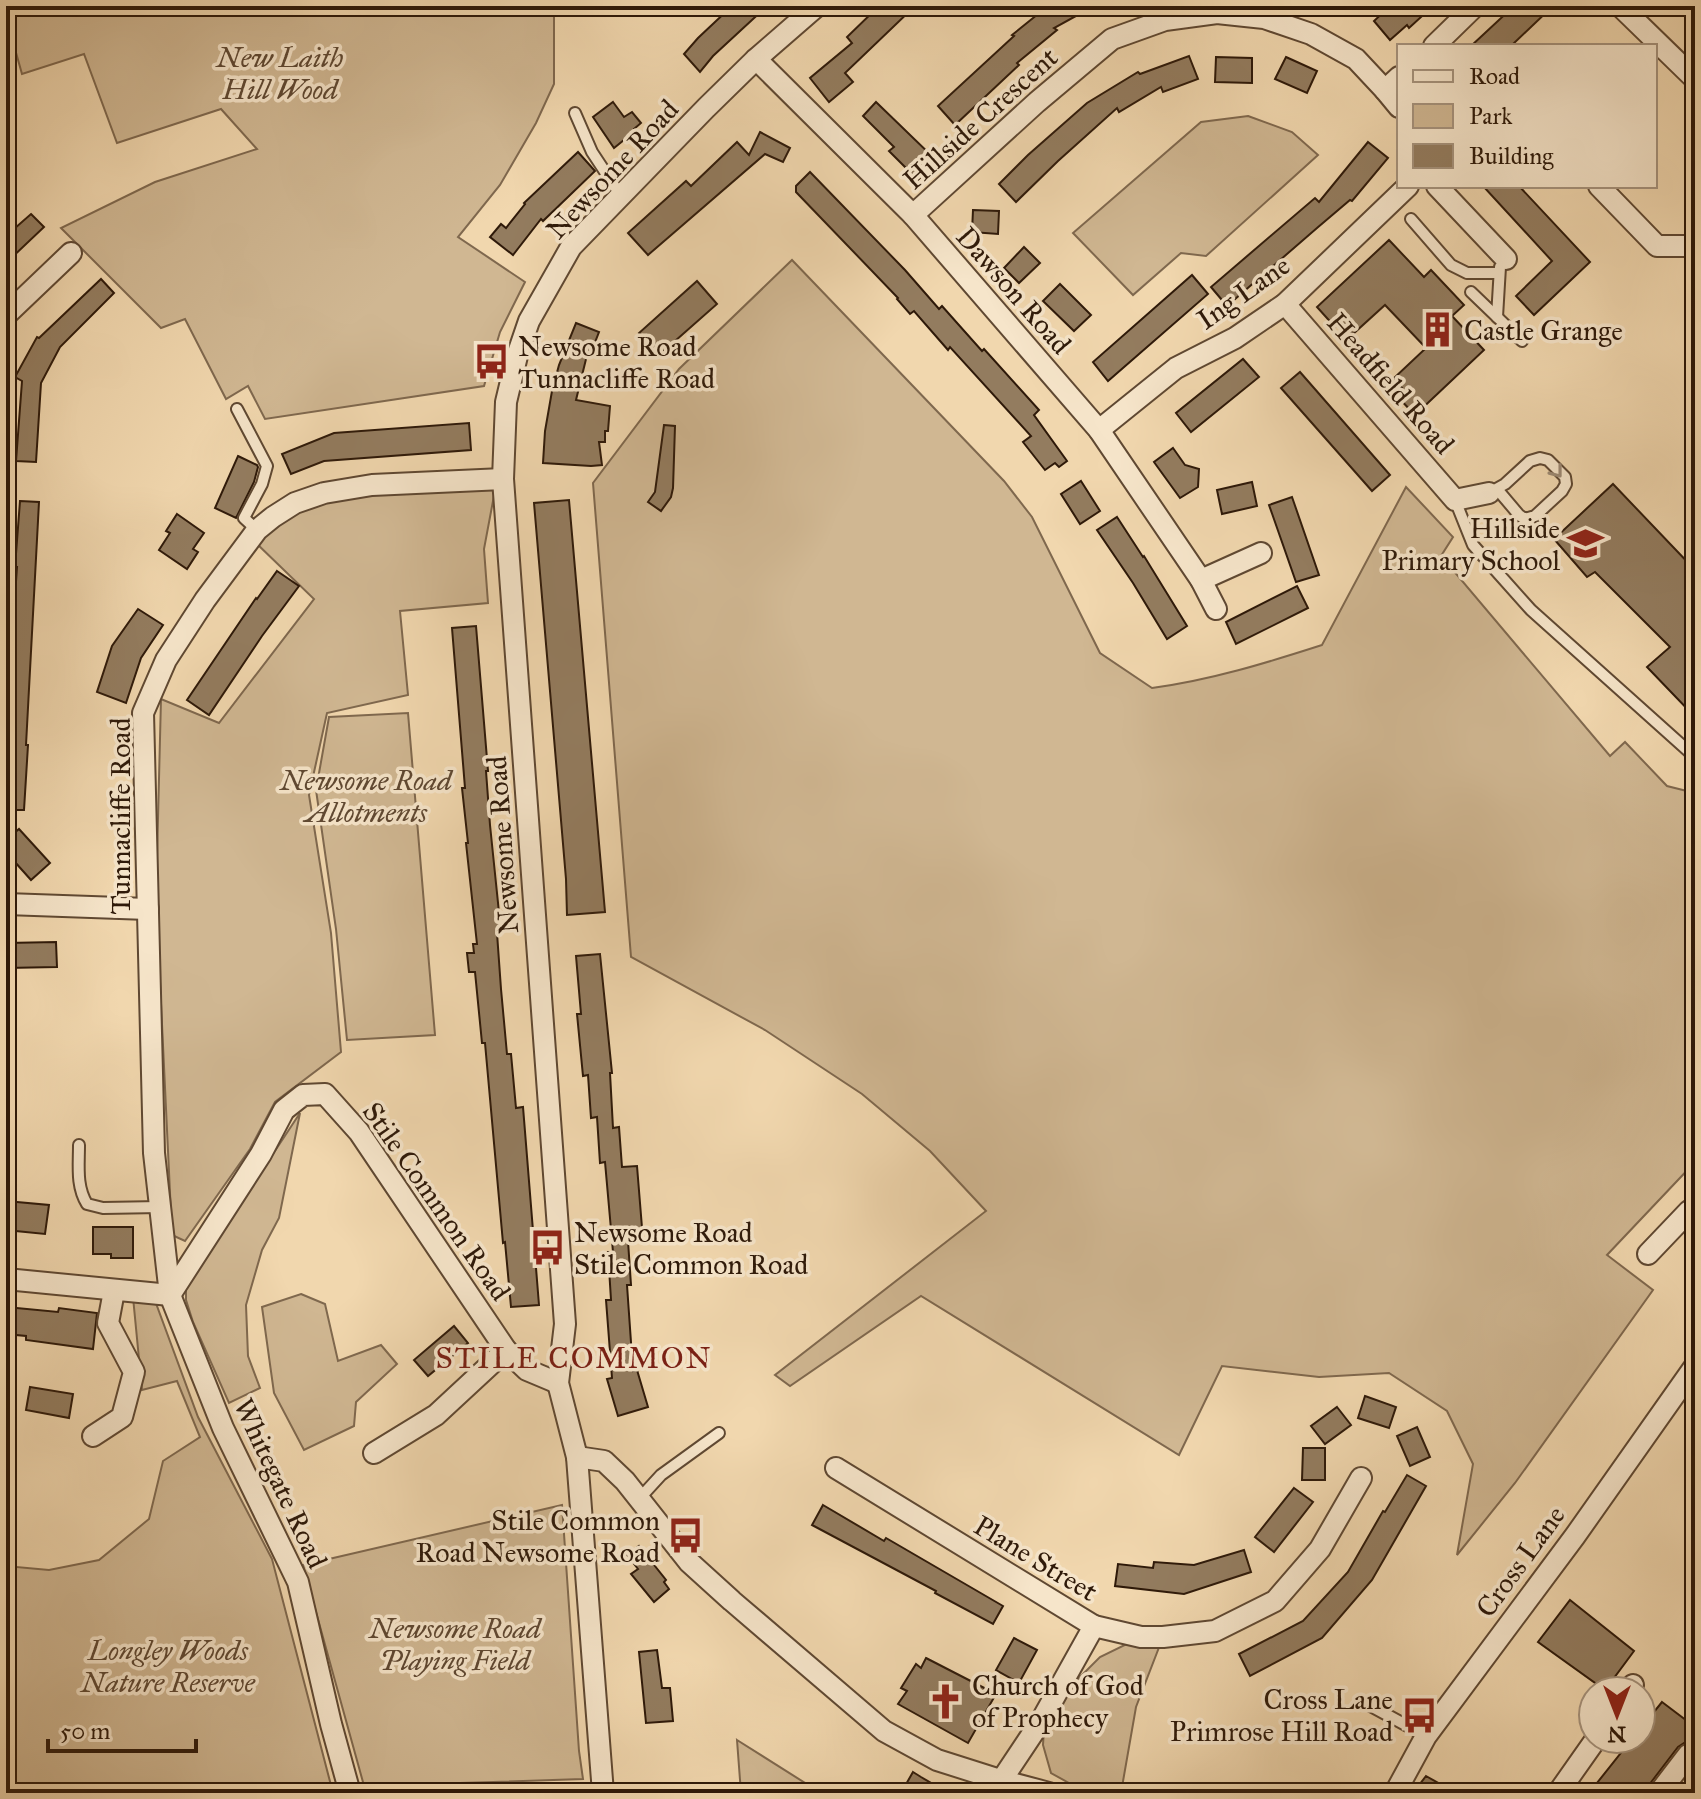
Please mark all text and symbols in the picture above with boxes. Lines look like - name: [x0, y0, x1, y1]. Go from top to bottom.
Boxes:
- park label: New Laith Hill Wood: [215, 40, 344, 107]
- street label: Hillside Crescent: [896, 40, 1065, 197]
- legend: [1397, 44, 1657, 188]
- text: Road: [1469, 61, 1520, 91]
- street label: Newsome Road: [539, 92, 686, 247]
- text: Park: [1469, 101, 1513, 131]
- text: Building: [1469, 141, 1554, 171]
- street label: Dawson Road: [949, 219, 1078, 361]
- street label: Ing Lane: [1190, 248, 1297, 337]
- street label: Headfield Road: [1319, 305, 1462, 461]
- building icon: Castle Grange: [1419, 311, 1457, 349]
- place label: Castle Grange: [1464, 313, 1623, 348]
- place label: Newsome Road Tunnacliffe Road: [518, 329, 715, 396]
- bus stop icon: Newsome Road Tunnacliffe Road: [473, 343, 511, 381]
- one-way arrow: [1547, 462, 1562, 477]
- place label: Hillside Primary School: [1381, 511, 1560, 578]
- school or university icon: Hillside Primary School: [1567, 525, 1605, 563]
- street label: Tunnacliffe Road: [103, 718, 138, 914]
- street label: Newsome Road: [479, 755, 526, 935]
- park label: Newsome Road Allotments: [278, 763, 454, 830]
- street label: Stile Common Road: [355, 1095, 518, 1307]
- place label: Newsome Road Stile Common Road: [574, 1215, 808, 1282]
- bus stop icon: Newsome Road Stile Common Road: [529, 1229, 567, 1267]
- district label: STILE COMMON: [435, 1340, 713, 1376]
- street label: Whitegate Road: [226, 1393, 335, 1574]
- street label: Cross Lane: [1468, 1499, 1573, 1624]
- place label: Stile Common Road Newsome Road: [416, 1503, 660, 1570]
- street label: Plane Street: [968, 1508, 1104, 1609]
- bus stop icon: Stile Common Road Newsome Road: [667, 1517, 705, 1555]
- park label: Newsome Road Playing Field: [367, 1611, 543, 1678]
- park label: Longley Woods Nature Reserve: [79, 1633, 255, 1700]
- place label: Church of God of Prophecy: [972, 1668, 1144, 1735]
- north arrow: [1577, 1675, 1657, 1755]
- church icon: Church of God of Prophecy: [927, 1682, 965, 1720]
- place label: Cross Lane Primrose Hill Road: [1170, 1682, 1393, 1749]
- bus stop icon: Cross Lane Primrose Hill Road: [1400, 1696, 1438, 1734]
- scale bar: [48, 1703, 196, 1753]
- text: 50 m: [60, 1716, 110, 1746]
- text: N: [1607, 1721, 1626, 1748]

